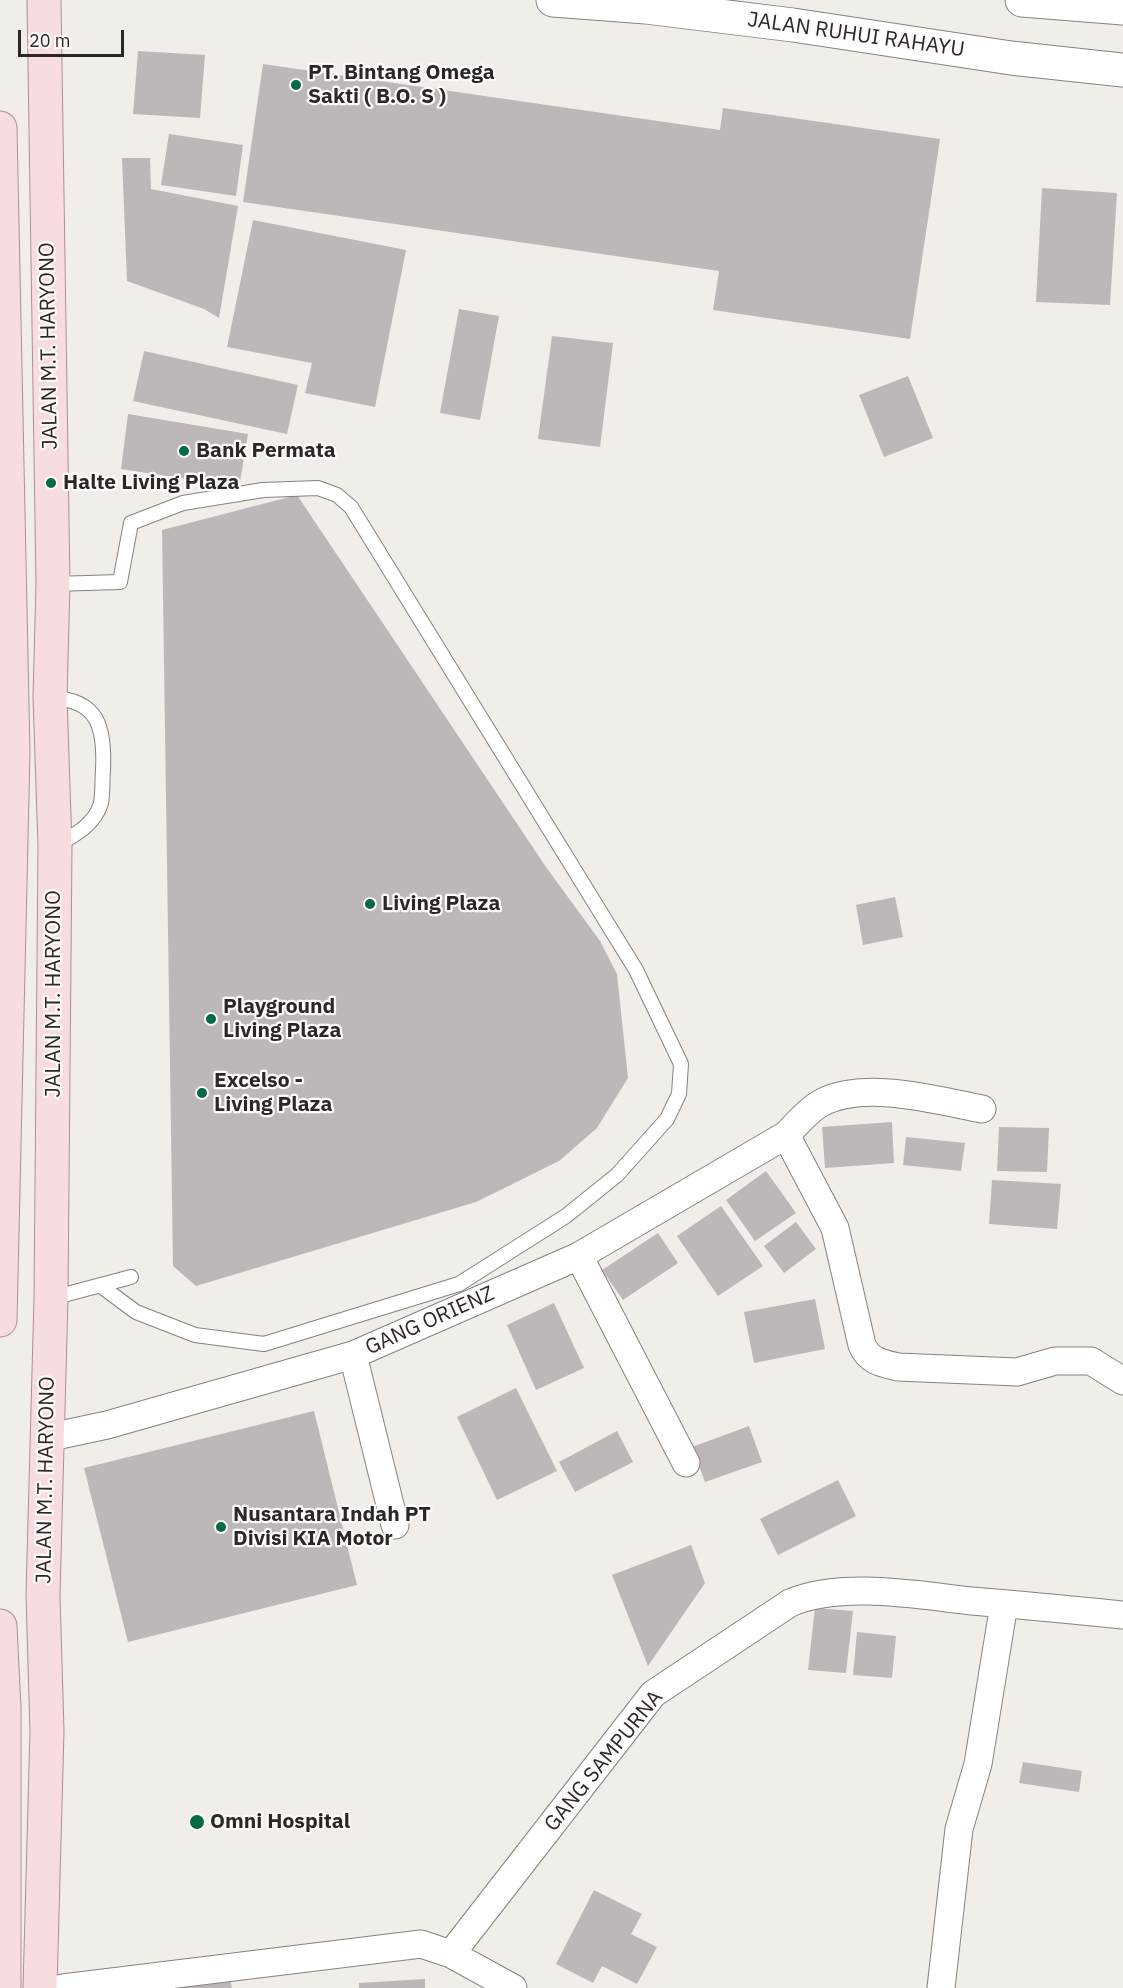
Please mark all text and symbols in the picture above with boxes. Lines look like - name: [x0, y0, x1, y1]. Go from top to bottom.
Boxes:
- street label: JALAN RUHUI RAHAYU: [746, 7, 966, 63]
- scale bar: [21, 18, 128, 56]
- text: 20 m: [29, 29, 71, 52]
- place label: PT. Bintang Omega Sakti ( B.O. S ): [308, 60, 495, 110]
- marker: PT. Bintang Omega Sakti ( B.O. S ): [289, 78, 303, 92]
- street label: JALAN M.T. HARYONO: [35, 242, 63, 450]
- place label: Bank Permata: [196, 438, 336, 464]
- marker: Bank Permata: [177, 444, 191, 458]
- place label: Halte Living Plaza: [63, 470, 240, 496]
- marker: Halte Living Plaza: [44, 476, 58, 490]
- street label: JALAN M.T. HARYONO: [41, 890, 67, 1098]
- place label: Living Plaza: [382, 891, 500, 917]
- marker: Living Plaza: [363, 897, 377, 911]
- place label: Playground Living Plaza: [223, 994, 341, 1044]
- marker: Playground Living Plaza: [204, 1012, 218, 1026]
- place label: Excelso - Living Plaza: [214, 1068, 332, 1118]
- marker: Excelso - Living Plaza: [195, 1086, 209, 1100]
- street label: GANG ORIENZ: [362, 1281, 498, 1361]
- street label: JALAN M.T. HARYONO: [32, 1376, 60, 1584]
- place label: Nusantara Indah PT Divisi KIA Motor: [233, 1502, 431, 1552]
- marker: Nusantara Indah PT Divisi KIA Motor: [214, 1520, 228, 1534]
- street label: GANG SAMPURNA: [539, 1686, 669, 1836]
- place label: Omni Hospital: [210, 1809, 350, 1835]
- marker: Omni Hospital: [188, 1813, 206, 1831]

